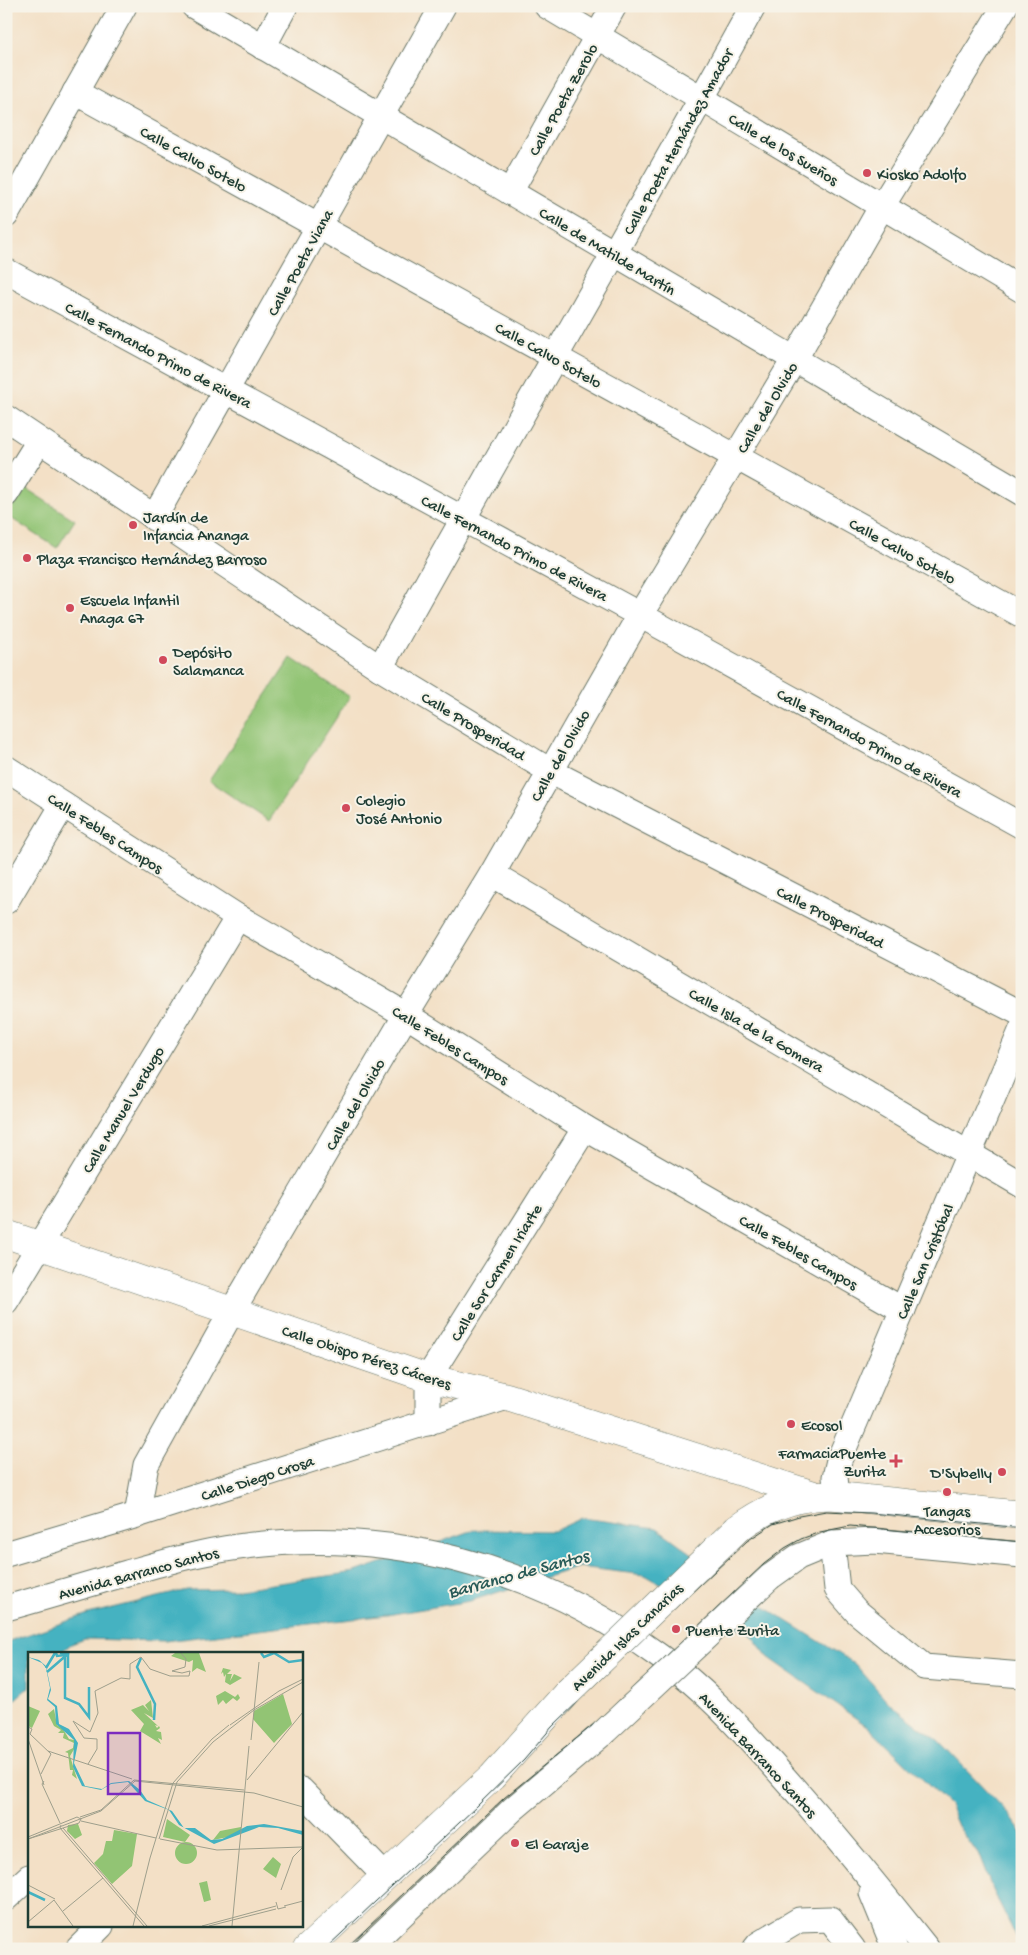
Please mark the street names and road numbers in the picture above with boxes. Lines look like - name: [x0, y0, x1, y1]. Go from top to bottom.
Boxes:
- street label: Calle Poeta Zerolo: [526, 41, 604, 160]
- street label: Calle Poeta Hernández Amador: [621, 45, 740, 239]
- street label: Calle de los Sueños: [724, 111, 841, 192]
- street label: Calle Calvo Sotelo: [136, 124, 249, 198]
- street label: Calle de Matilde Martín: [534, 205, 678, 302]
- street label: Calle Poeta Viana: [265, 206, 340, 320]
- street label: Calle Fernando Primo de Rivera: [61, 300, 255, 415]
- street label: Calle Calvo Sotelo: [491, 320, 604, 394]
- street label: Calle del Olvido: [734, 360, 804, 458]
- street label: Calle Fernando Primo de Rivera: [417, 493, 611, 608]
- street label: Calle Calvo Sotelo: [845, 516, 958, 590]
- street label: Calle Fernando Primo de Rivera: [772, 686, 965, 805]
- street label: Calle Prosperidad: [417, 689, 529, 767]
- street label: Calle del Olvido: [528, 707, 596, 806]
- street label: Calle Febles Campos: [43, 790, 166, 880]
- street label: Calle Prosperidad: [772, 884, 888, 955]
- street label: Calle Isla de la Gomera: [684, 986, 827, 1079]
- street label: Calle Febles Campos: [387, 1003, 512, 1091]
- street label: Calle Manuel Verdugo: [80, 1044, 170, 1178]
- street label: Calle del Olvido: [323, 1056, 391, 1155]
- street label: Calle Sor Carmen Iriarte: [448, 1201, 548, 1346]
- street label: Calle San Cristóbal: [894, 1202, 960, 1323]
- street label: Calle Febles Campos: [734, 1212, 861, 1296]
- street label: Calle Obispo Pérez Cáceres: [279, 1323, 454, 1396]
- street label: Calle Diego Crosa: [199, 1453, 318, 1508]
- street label: Avenida Barranco Santos: [57, 1545, 222, 1606]
- street label: Avenida Islas Canarias: [569, 1580, 689, 1697]
- street label: Avenida Barranco Santos: [693, 1690, 820, 1824]

